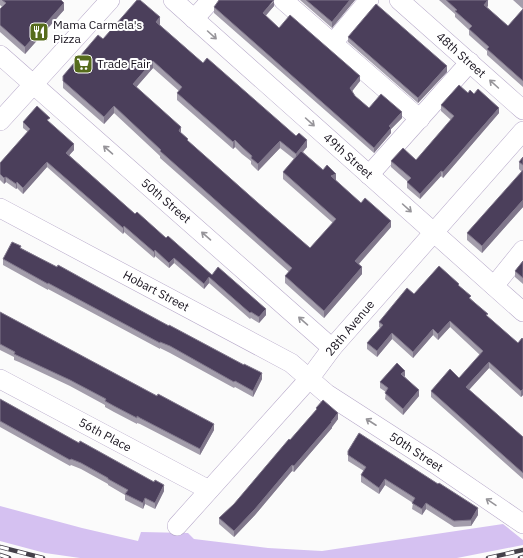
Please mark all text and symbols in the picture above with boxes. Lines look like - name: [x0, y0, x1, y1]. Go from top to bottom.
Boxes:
- place label: Mama Carmela's Pizza: [53, 17, 143, 46]
- restaurant icon: Mama Carmela's Pizza: [28, 21, 50, 43]
- street label: 48th Street: [434, 29, 489, 81]
- one-way arrow: [207, 31, 218, 40]
- supermarket icon: Trade Fair: [72, 53, 94, 75]
- place label: Trade Fair: [97, 56, 151, 71]
- one-way arrow: [489, 79, 499, 89]
- one-way arrow: [304, 117, 315, 126]
- street label: 49th Street: [321, 130, 376, 182]
- one-way arrow: [103, 145, 113, 154]
- street label: 50th Street: [138, 175, 194, 226]
- one-way arrow: [401, 204, 412, 213]
- one-way arrow: [200, 231, 211, 240]
- street label: Hobart Street: [120, 267, 192, 314]
- street label: 28th Avenue: [322, 296, 378, 359]
- one-way arrow: [298, 317, 309, 326]
- street label: 56th Place: [76, 414, 135, 455]
- one-way arrow: [365, 418, 377, 426]
- street label: 50th Street: [387, 429, 446, 475]
- one-way arrow: [486, 498, 497, 506]

